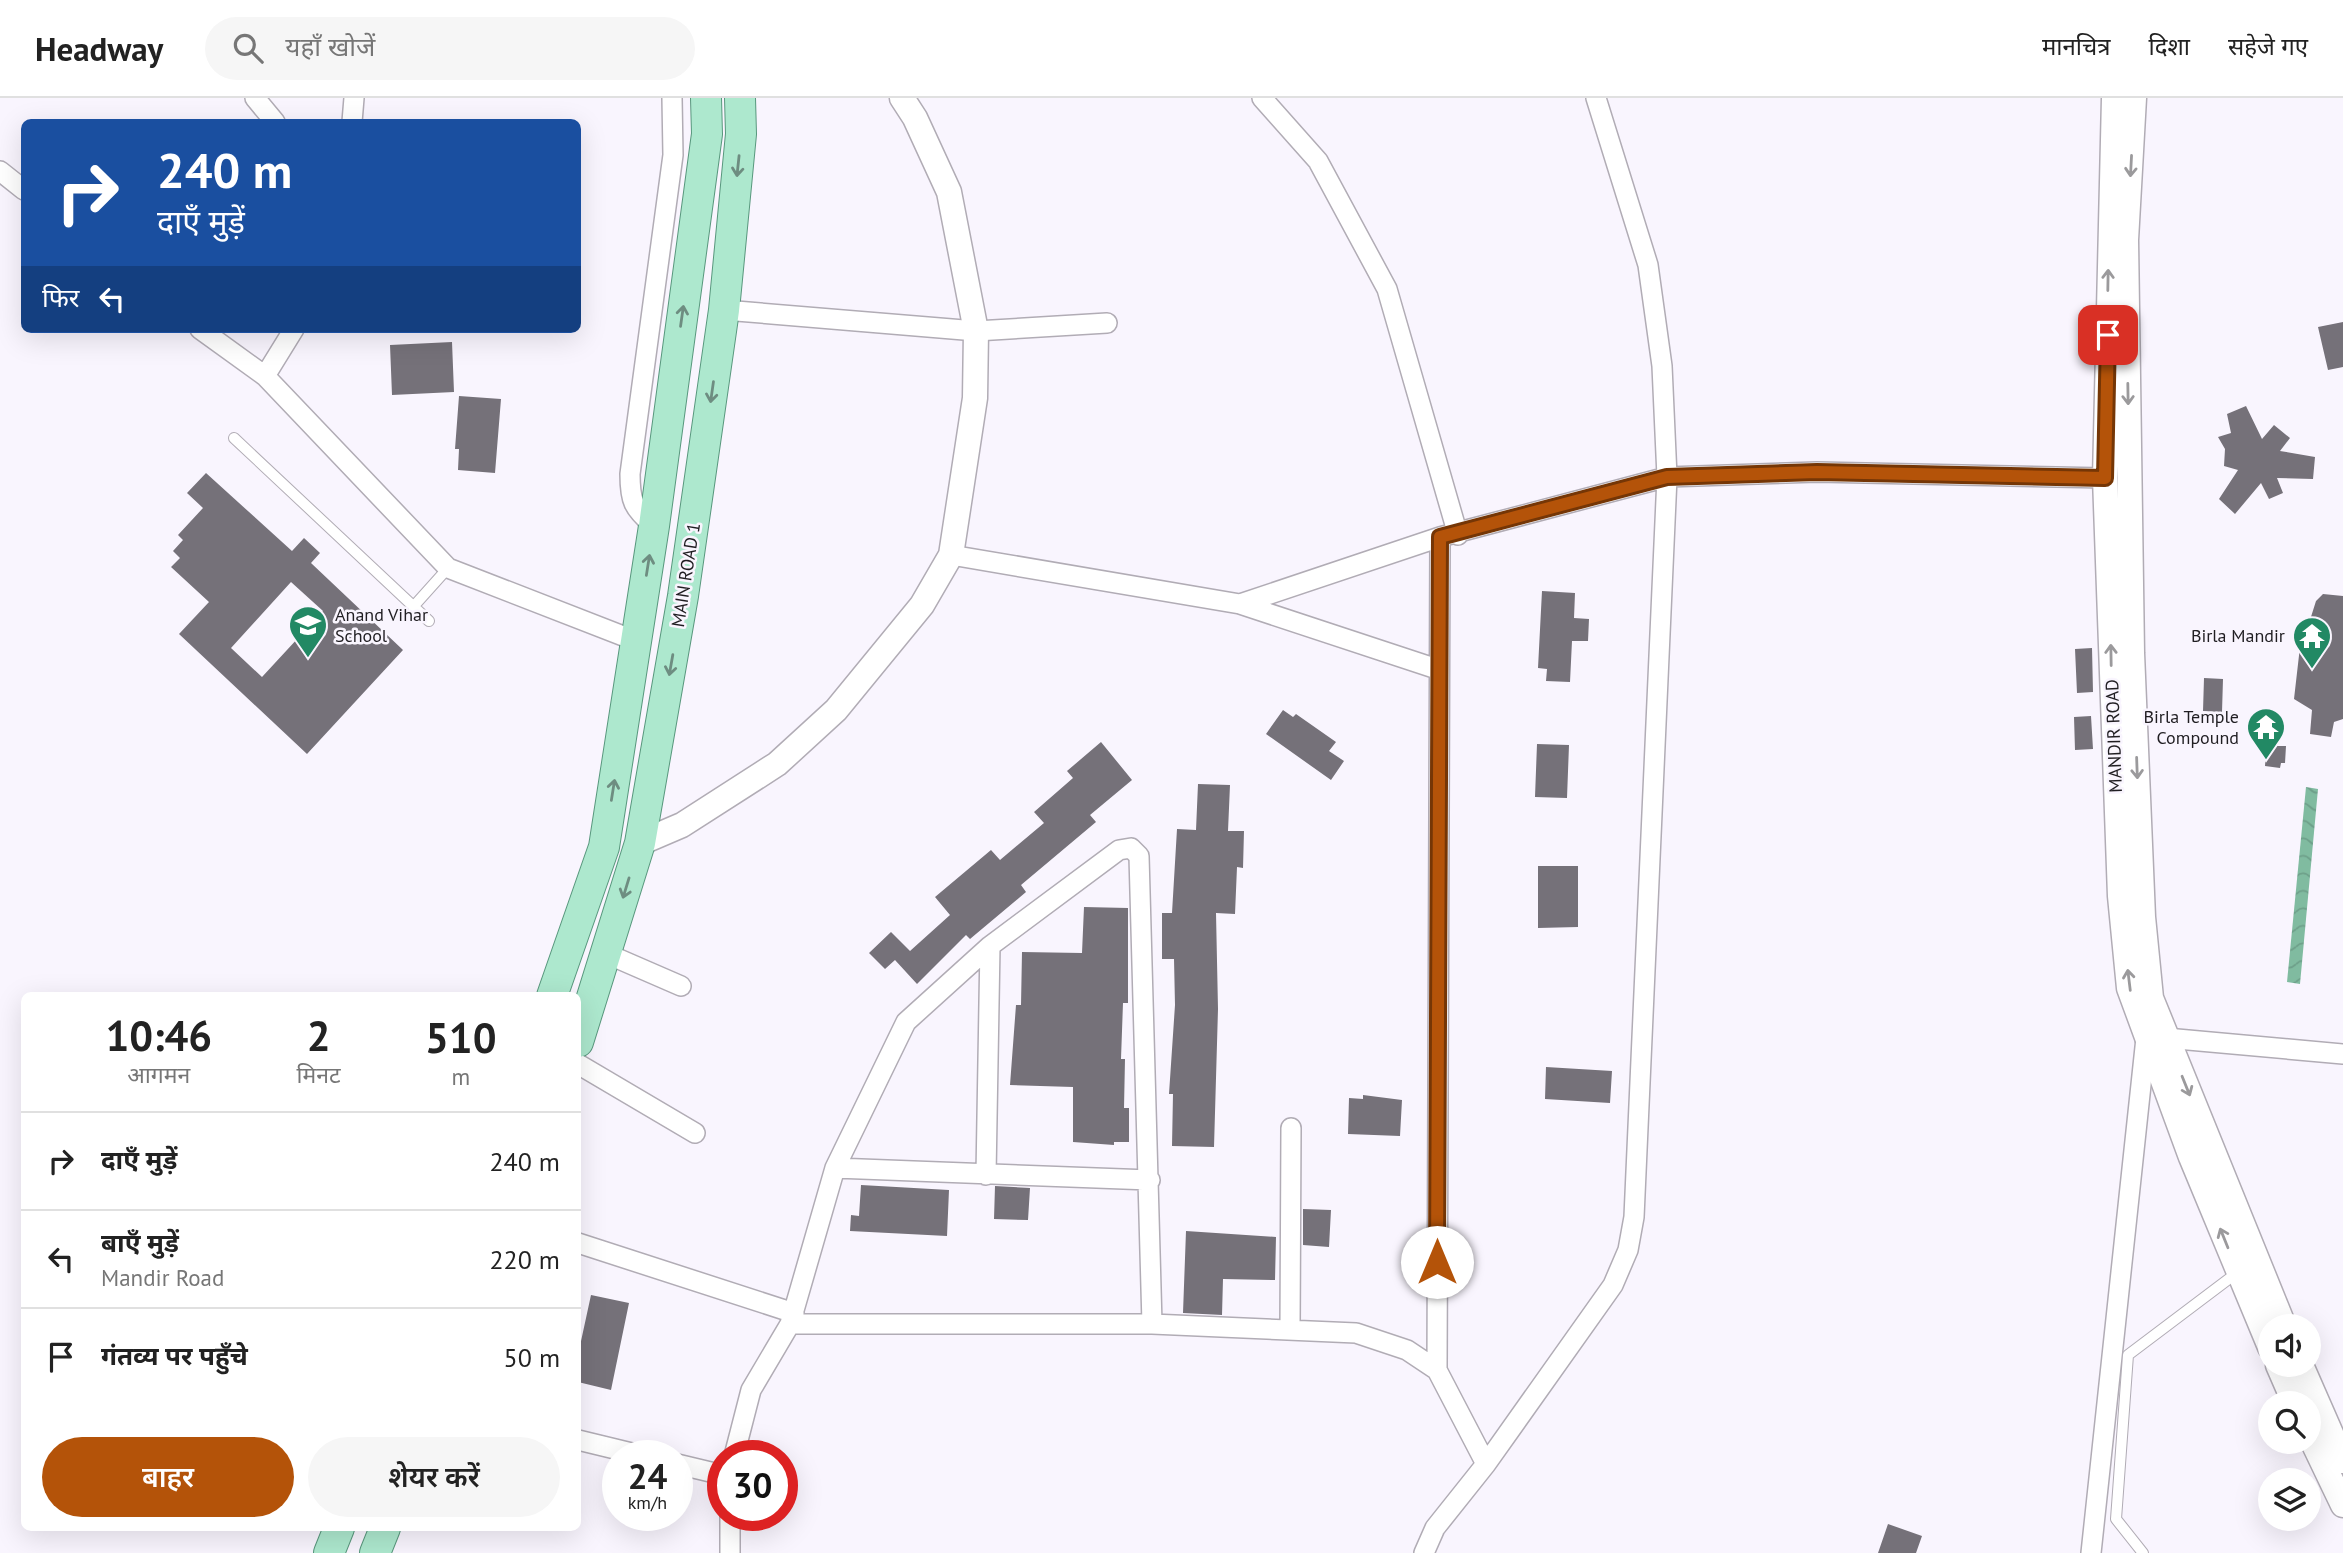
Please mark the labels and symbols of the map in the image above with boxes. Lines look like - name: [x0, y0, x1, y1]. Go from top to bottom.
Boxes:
- one-way arrow: [731, 154, 744, 177]
- one-way arrow: [2124, 154, 2137, 177]
- one-way arrow: [2102, 269, 2115, 292]
- one-way arrow: [676, 305, 689, 328]
- pin: [2078, 305, 2138, 365]
- one-way arrow: [705, 380, 718, 403]
- one-way arrow: [2122, 382, 2135, 405]
- street label: MAIN ROAD 1: [666, 521, 705, 629]
- one-way arrow: [642, 554, 655, 577]
- place label: Anand Vihar School: [335, 603, 428, 647]
- school or university icon: Anand Vihar School: [287, 604, 329, 659]
- temple icon: Birla Mandir: [2291, 615, 2333, 670]
- place label: Birla Mandir: [2191, 624, 2285, 647]
- one-way arrow: [2104, 643, 2118, 666]
- one-way arrow: [664, 654, 677, 676]
- street label: MANDIR ROAD: [2100, 679, 2127, 793]
- place label: Birla Temple Compound: [2144, 705, 2239, 749]
- temple icon: Birla Temple Compound: [2245, 706, 2287, 761]
- one-way arrow: [2130, 756, 2143, 779]
- one-way arrow: [607, 779, 620, 802]
- one-way arrow: [619, 877, 632, 899]
- one-way arrow: [2122, 969, 2135, 991]
- one-way arrow: [2180, 1075, 2193, 1096]
- position arrow: [1400, 1225, 1474, 1299]
- one-way arrow: [2217, 1228, 2230, 1250]
- speed limit sign: 30: [707, 1440, 798, 1531]

